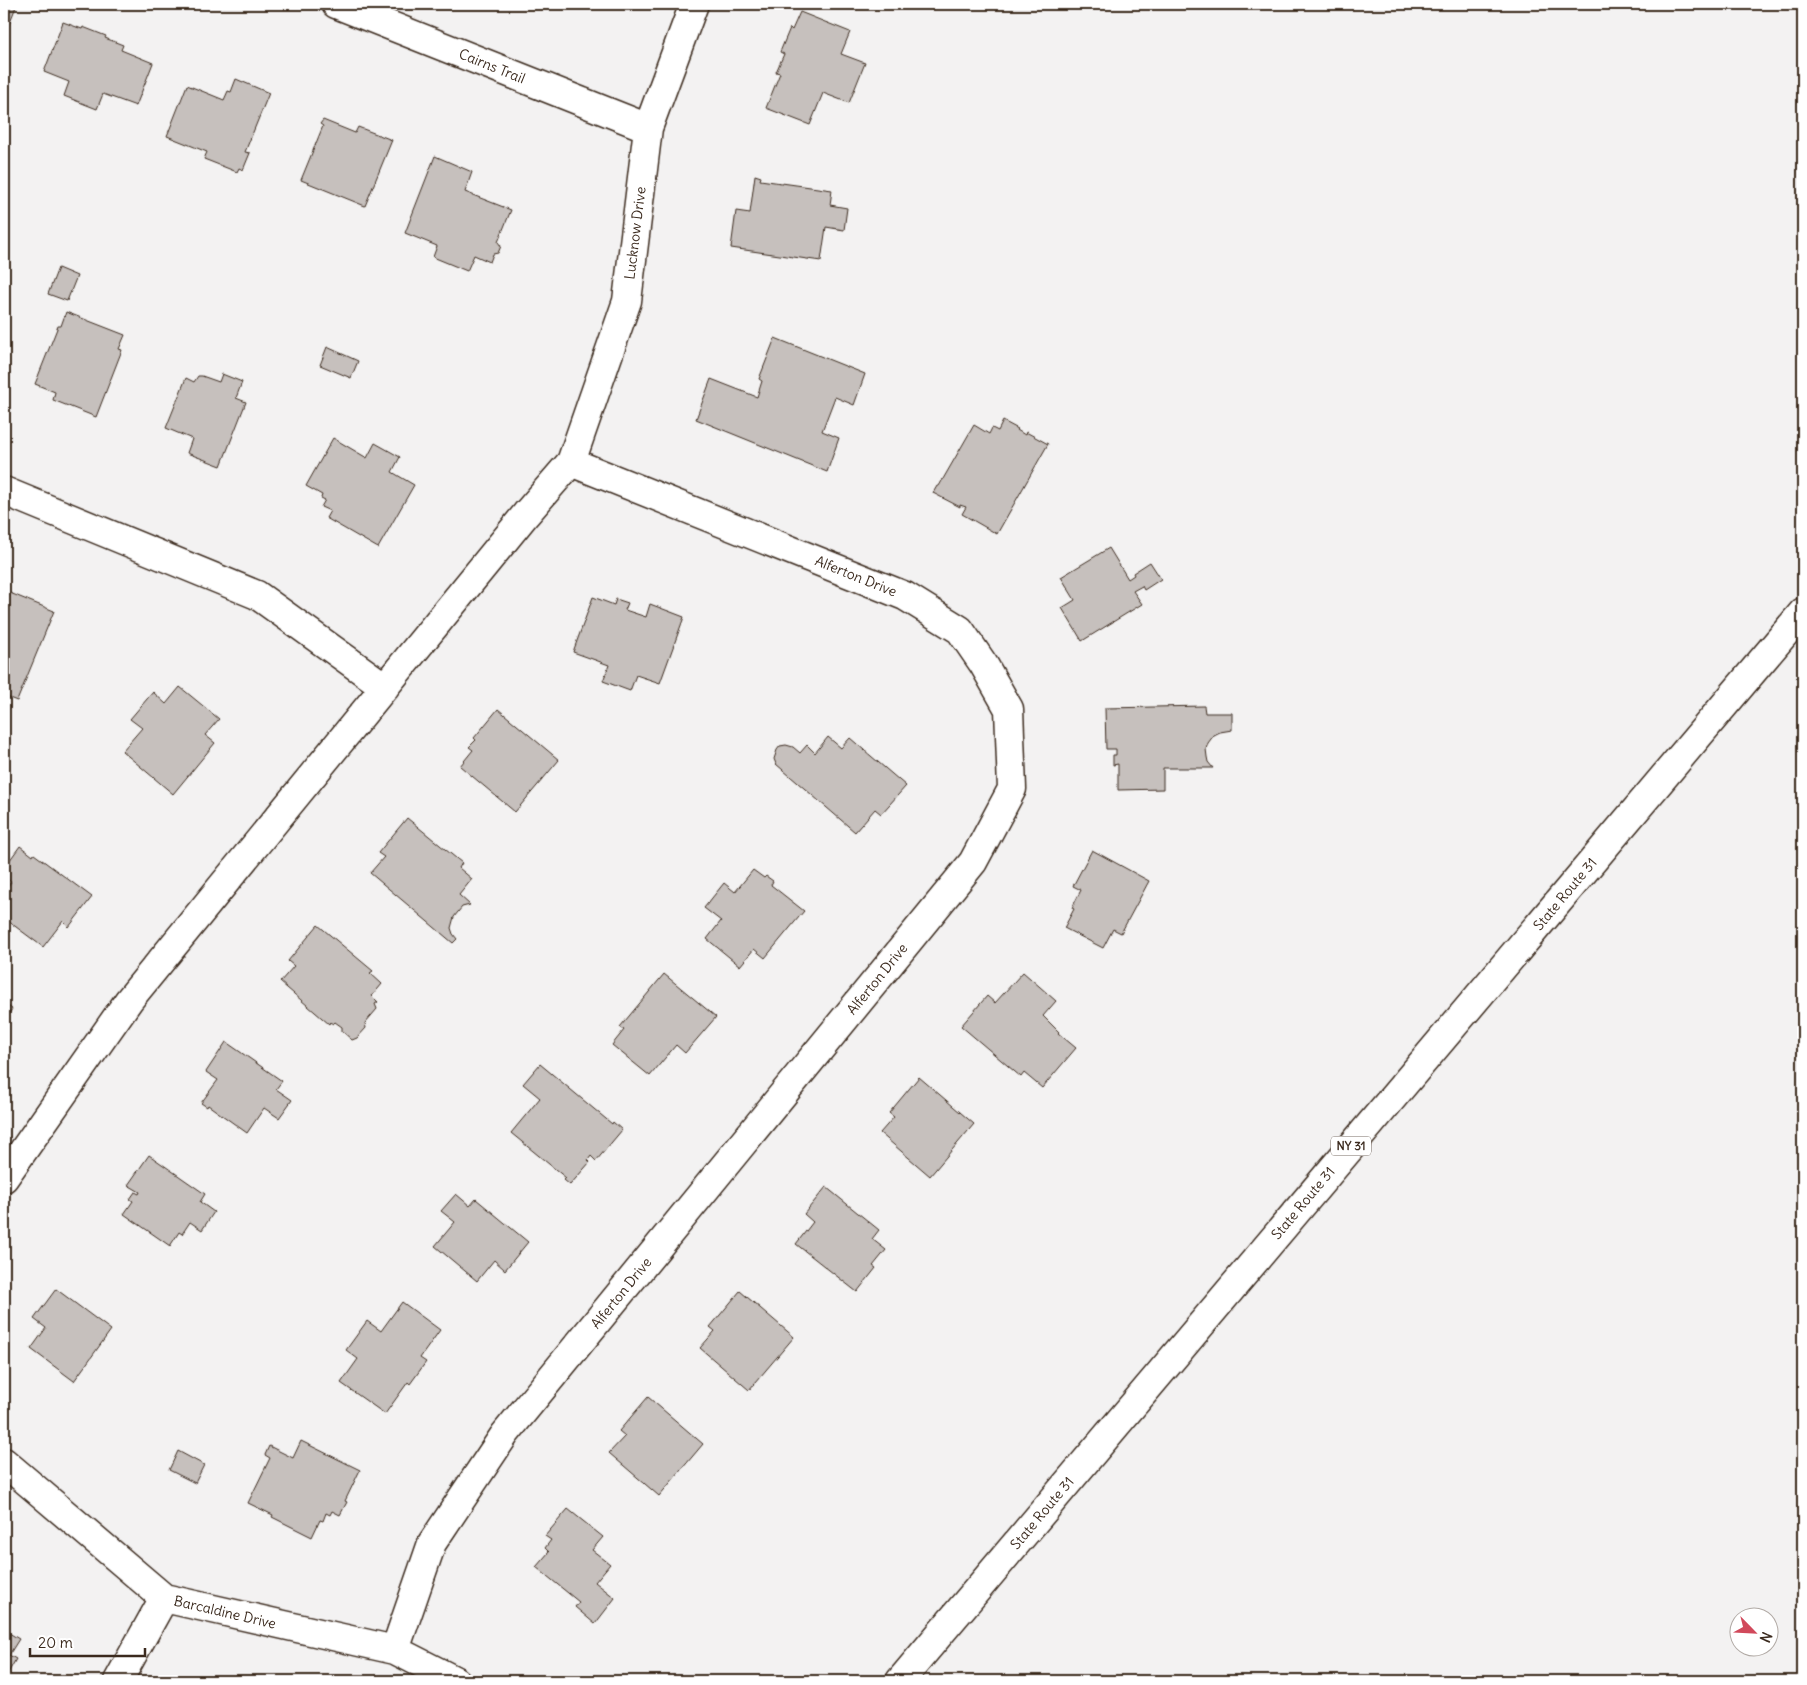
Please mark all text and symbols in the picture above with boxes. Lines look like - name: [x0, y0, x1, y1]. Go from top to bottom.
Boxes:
- street label: Cairns Trail: [456, 45, 528, 87]
- street label: Lucknow Drive: [620, 186, 650, 280]
- street label: Alferton Drive: [812, 551, 900, 601]
- street label: State Route 31: [1529, 854, 1601, 934]
- street label: Alferton Drive: [843, 940, 911, 1018]
- road number: NY 31: [1331, 1136, 1371, 1156]
- street label: State Route 31: [1267, 1163, 1339, 1243]
- street label: Alferton Drive: [587, 1254, 655, 1332]
- street label: State Route 31: [1006, 1473, 1078, 1553]
- street label: Barcaldine Drive: [172, 1591, 278, 1633]
- north arrow: [1730, 1608, 1780, 1658]
- scale bar: [30, 1625, 145, 1657]
- text: N: [1756, 1629, 1776, 1645]
- text: 20 m: [38, 1633, 73, 1652]

